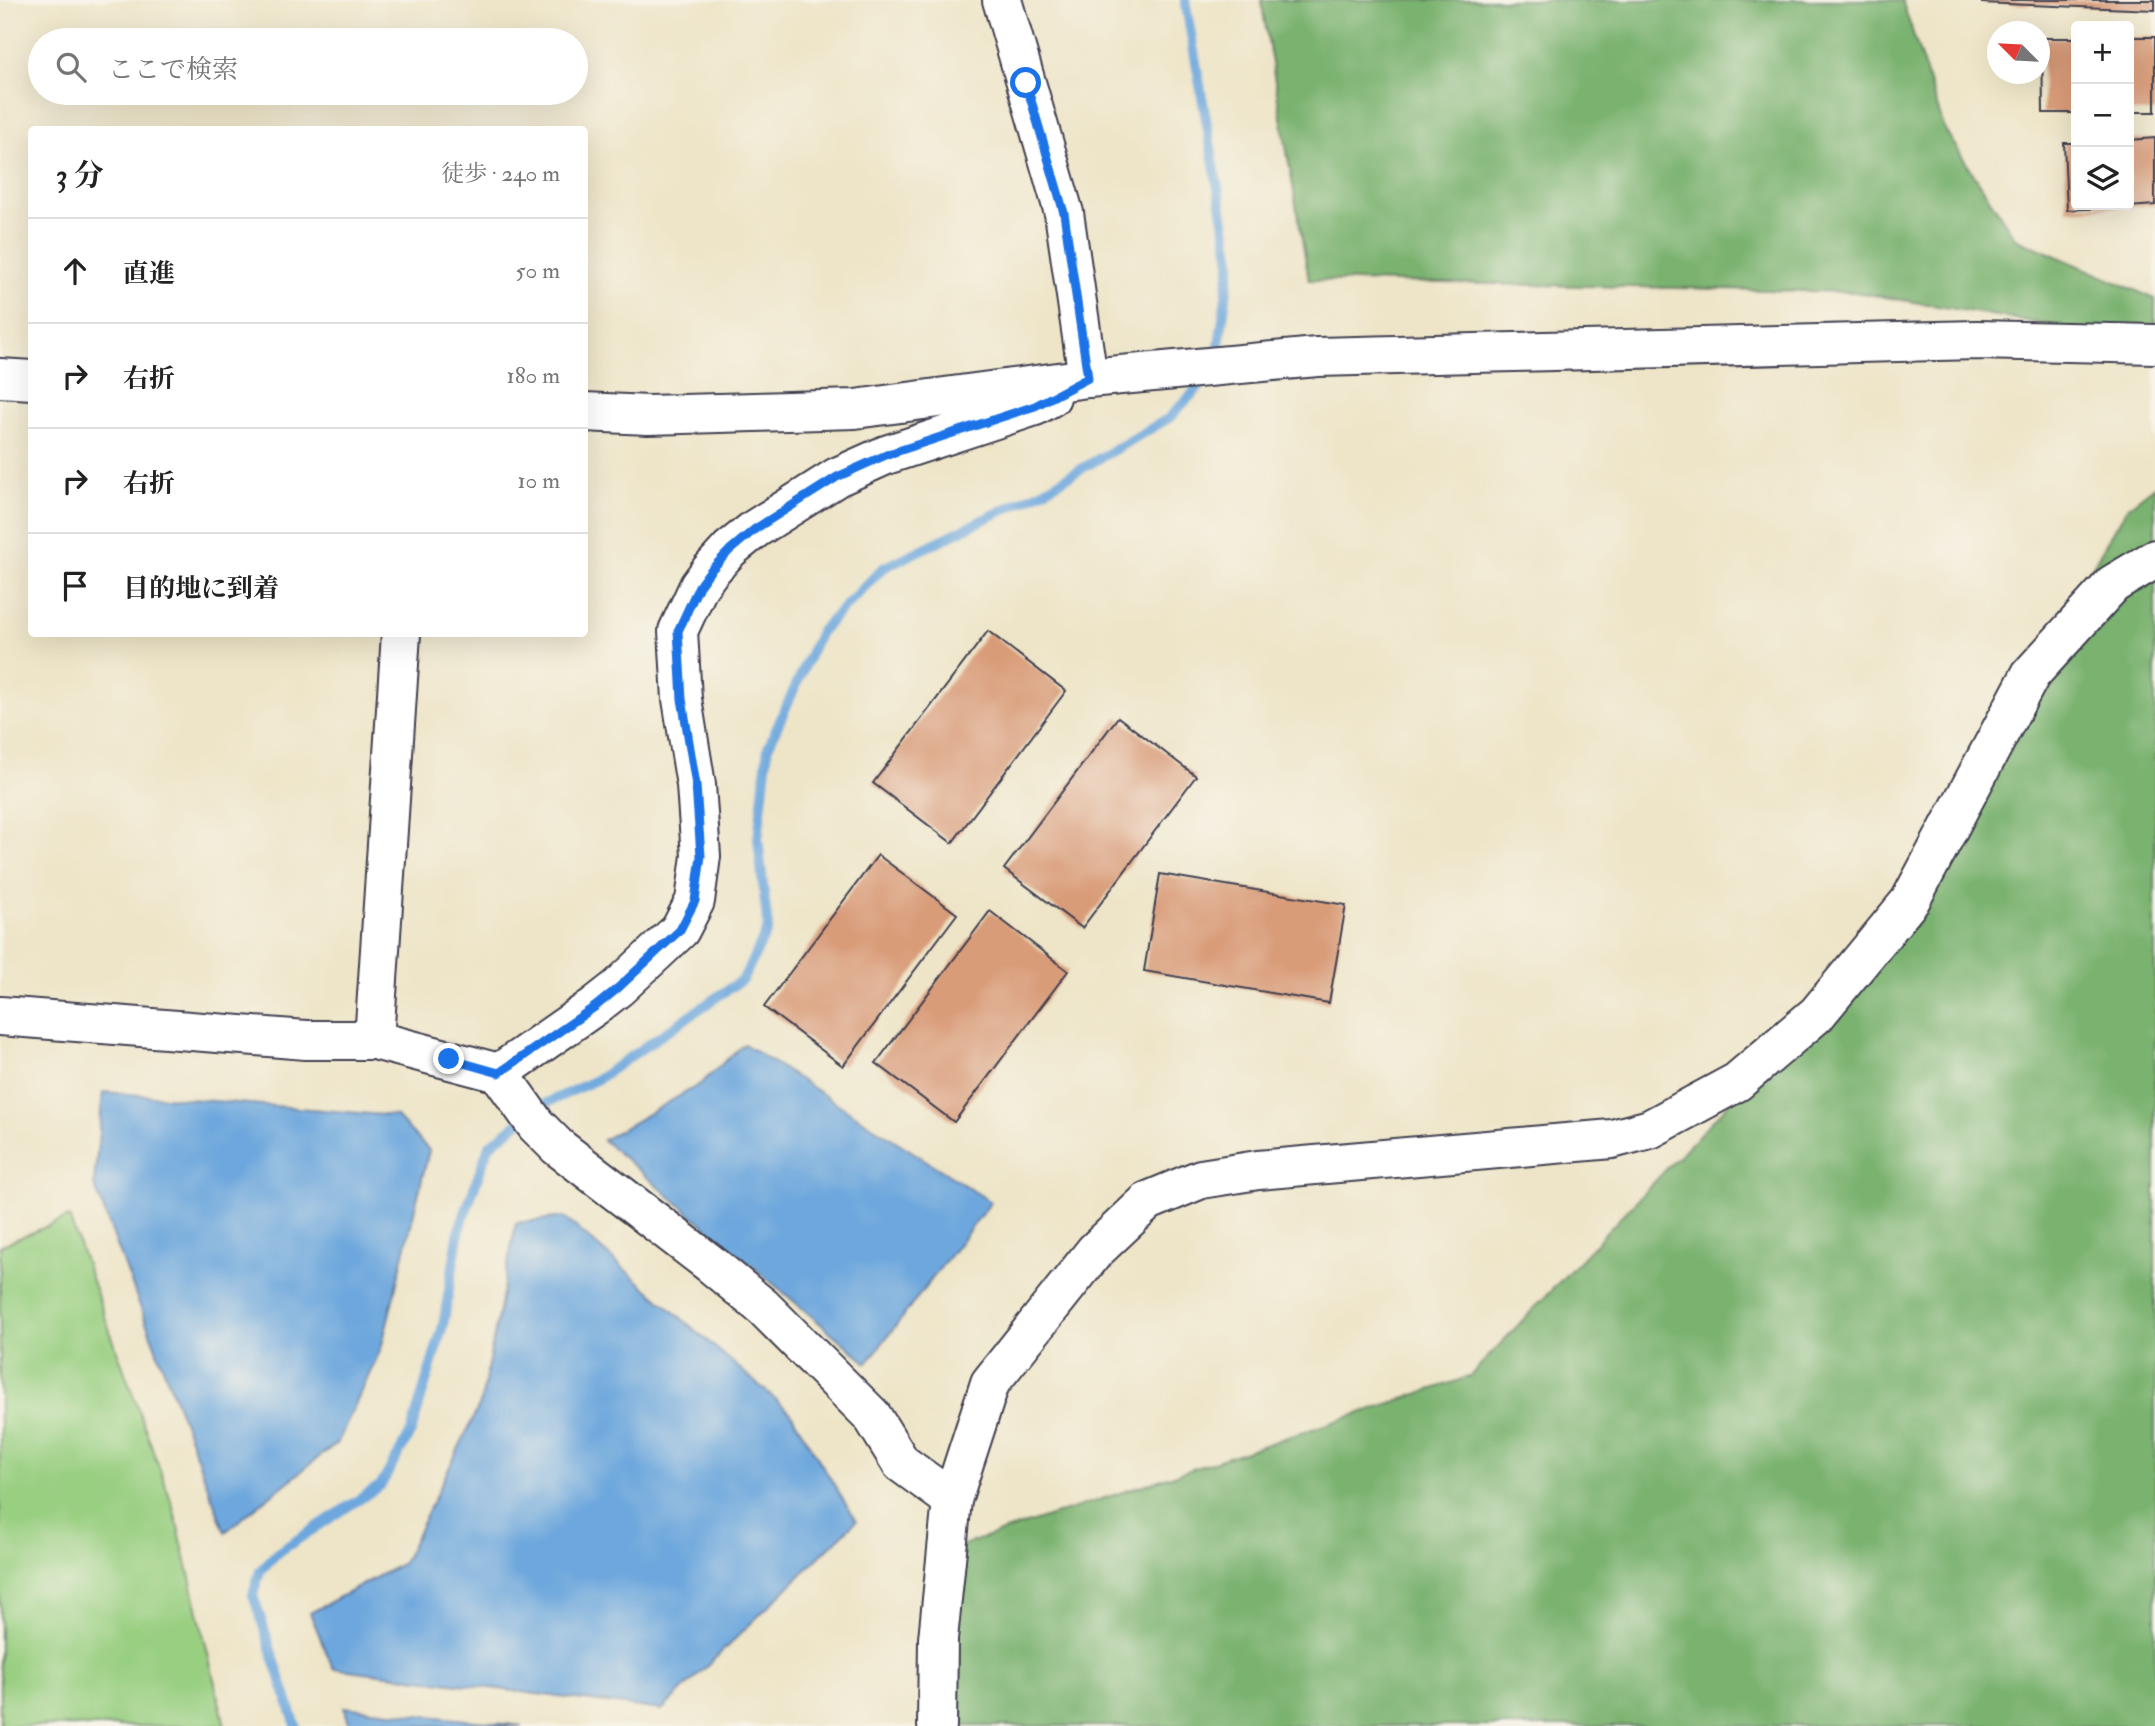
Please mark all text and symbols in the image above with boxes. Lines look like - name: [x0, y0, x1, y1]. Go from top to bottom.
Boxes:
- north arrow: [1987, 21, 2050, 84]
- map controls: [2071, 21, 2134, 210]
- button: +: [2071, 21, 2134, 84]
- search box: [28, 28, 588, 105]
- icon: search: [52, 48, 90, 86]
- text: ここで検索: [108, 54, 238, 86]
- route start: [1010, 67, 1041, 98]
- button: −: [2071, 84, 2134, 147]
- button: layers: [2071, 147, 2134, 210]
- text: 3 分: [56, 157, 104, 194]
- text: 徒歩 · 240 m: [441, 159, 560, 188]
- icon: ahead: [56, 252, 94, 290]
- text: 50 m: [516, 256, 560, 285]
- text: 直進: [123, 258, 175, 290]
- icon: right: [56, 357, 94, 395]
- text: 180 m: [507, 361, 560, 390]
- text: 右折: [123, 363, 175, 395]
- icon: right: [56, 462, 94, 500]
- text: 10 m: [517, 466, 560, 495]
- text: 右折: [123, 468, 175, 500]
- icon: arrive: [56, 567, 94, 605]
- text: 目的地に到着: [123, 573, 279, 605]
- route end: [433, 1043, 464, 1074]

